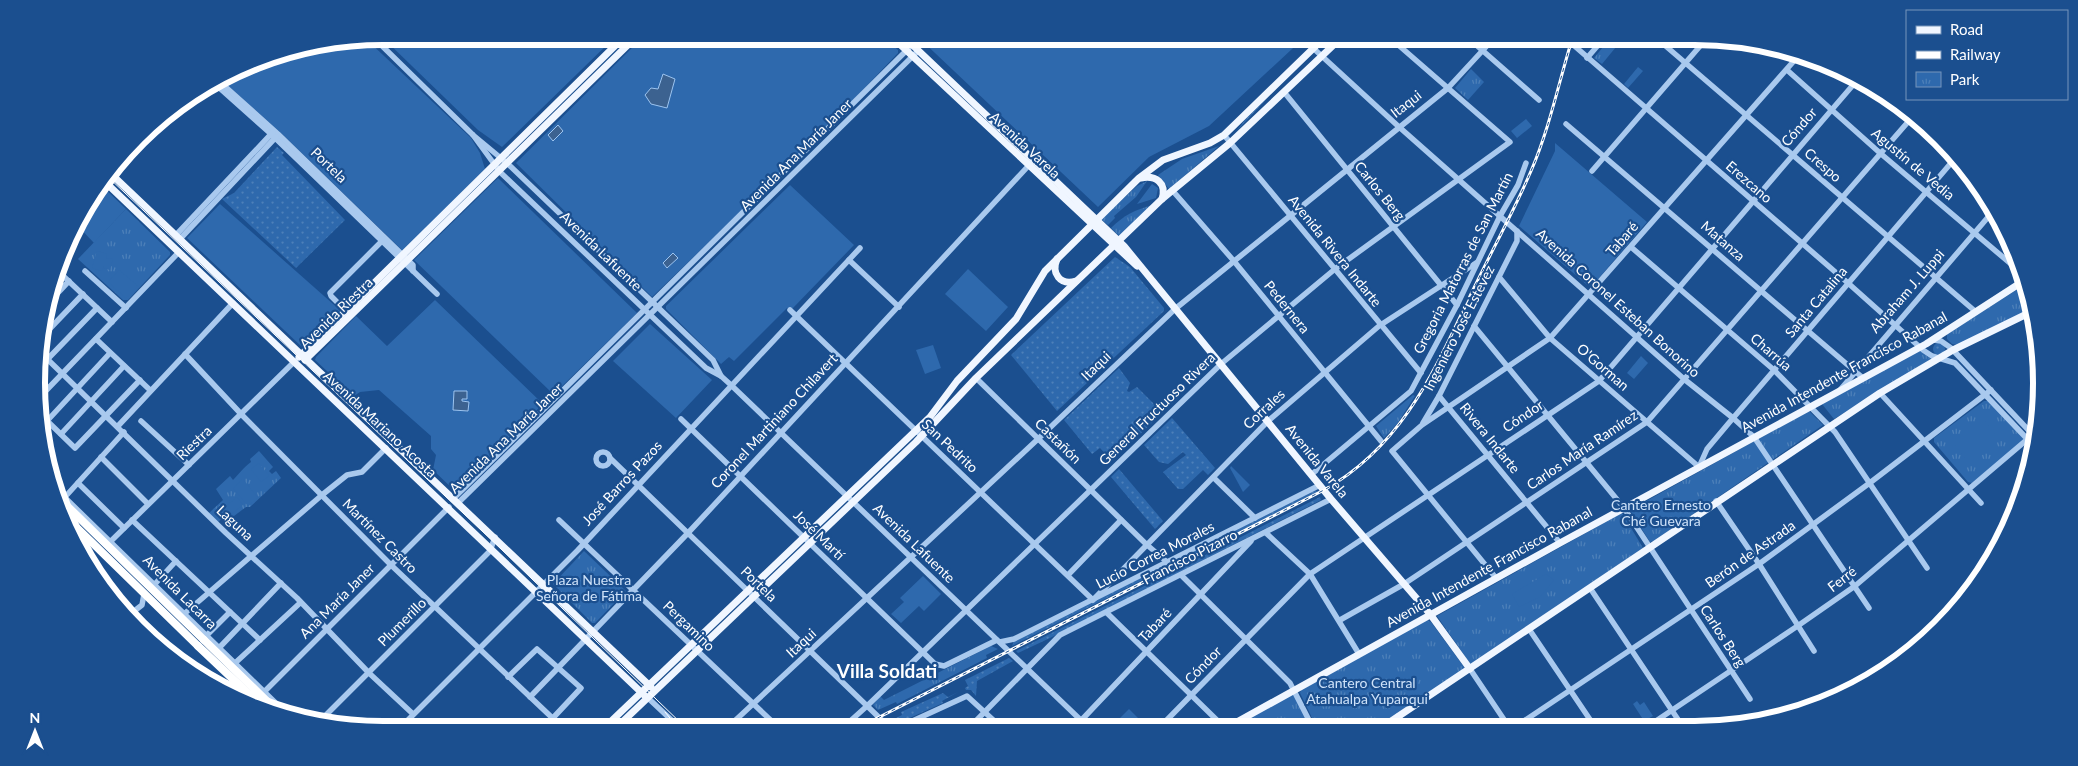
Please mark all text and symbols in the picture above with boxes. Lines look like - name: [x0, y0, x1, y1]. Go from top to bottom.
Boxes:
- legend: [1906, 10, 2068, 100]
- text: Road: [1950, 20, 1983, 38]
- text: Railway: [1950, 45, 2001, 63]
- text: Park: [1950, 70, 1980, 88]
- street label: Itaqui: [1387, 86, 1425, 121]
- street label: Avenida Ana María Janer: [736, 95, 855, 214]
- street label: Cóndor: [1777, 104, 1820, 150]
- street label: Avenida Varela: [987, 108, 1064, 182]
- street label: Agustín de Vedia: [1868, 124, 1958, 203]
- street label: Portela: [308, 143, 351, 186]
- street label: Crespo: [1801, 144, 1845, 185]
- street label: Erezcano: [1723, 157, 1776, 206]
- street label: Carlos Berg: [1351, 158, 1409, 224]
- street label: Gregoria Matorras de San Martín: [1409, 169, 1516, 356]
- street label: Avenida Rivera Indarte: [1285, 191, 1386, 310]
- street label: Avenida Lafuente: [557, 207, 646, 294]
- street label: Matanza: [1698, 217, 1749, 264]
- street label: Tabaré: [1602, 218, 1641, 260]
- street label: Avenida Coronel Esteban Bonorino: [1533, 225, 1704, 381]
- street label: Abraham J. Luppi: [1866, 245, 1947, 336]
- street label: Ingeniero José Estevez: [1420, 262, 1498, 393]
- street label: Santa Catalina: [1781, 263, 1850, 341]
- street label: Avenida Riestra: [295, 273, 376, 352]
- street label: Pedernera: [1261, 277, 1314, 337]
- street label: Avenida Intendente Francisco Rabanal: [1738, 308, 1950, 436]
- street label: Charrúa: [1747, 329, 1795, 374]
- street label: O'Gorman: [1574, 339, 1633, 394]
- street label: Itaqui: [1077, 347, 1114, 384]
- street label: General Fructuoso Rivera: [1095, 349, 1218, 469]
- street label: Coronel Martiniano Chilavert: [707, 350, 841, 492]
- street label: Avenida Mariano Acosta: [320, 367, 441, 481]
- street label: Avenida Ana María Janer: [445, 379, 566, 496]
- street label: Corrales: [1239, 385, 1288, 432]
- street label: Cóndor: [1499, 396, 1546, 435]
- street label: Rivera Indarte: [1457, 399, 1524, 476]
- street label: Carlos María Ramírez: [1523, 406, 1640, 493]
- street label: Castañón: [1032, 414, 1085, 467]
- street label: San Pedrito: [919, 415, 982, 476]
- street label: Avenida Varela: [1282, 420, 1352, 501]
- street label: Riestra: [172, 422, 215, 463]
- street label: José Barros Pazos: [578, 437, 665, 528]
- street label: Martínez Castro: [339, 495, 421, 577]
- park label: Cantero Ernesto Ché Guevara: [1611, 496, 1711, 529]
- street label: Avenida Lafuente: [870, 499, 959, 586]
- street label: Laguna: [213, 501, 257, 544]
- street label: Avenida Intendente Francisco Rabanal: [1383, 503, 1595, 631]
- street label: José Martí: [790, 506, 849, 564]
- street label: Berón de Astrada: [1701, 516, 1798, 591]
- street label: Lucio Correa Morales: [1093, 517, 1217, 592]
- street label: Francisco Pizarro: [1140, 525, 1240, 588]
- street label: Avenida Lacarra: [140, 551, 221, 632]
- street label: Ana María Janer: [296, 560, 378, 642]
- street label: Portela: [738, 562, 781, 605]
- street label: Ferré: [1824, 562, 1860, 595]
- park label: Plaza Nuestra Señora de Fátima: [536, 571, 642, 604]
- street label: Plumerillo: [374, 594, 429, 649]
- street label: Pergamino: [660, 597, 719, 654]
- street label: Carlos Berg: [1697, 601, 1750, 670]
- street label: Tabaré: [1135, 604, 1175, 645]
- street label: Itaqui: [782, 625, 819, 661]
- street label: Cóndor: [1181, 642, 1225, 687]
- district label: Villa Soldati: [836, 659, 937, 682]
- park label: Cantero Central Atahualpa Yupanqui: [1306, 674, 1428, 707]
- north arrow: [10, 706, 60, 756]
- text: N: [30, 709, 40, 726]

